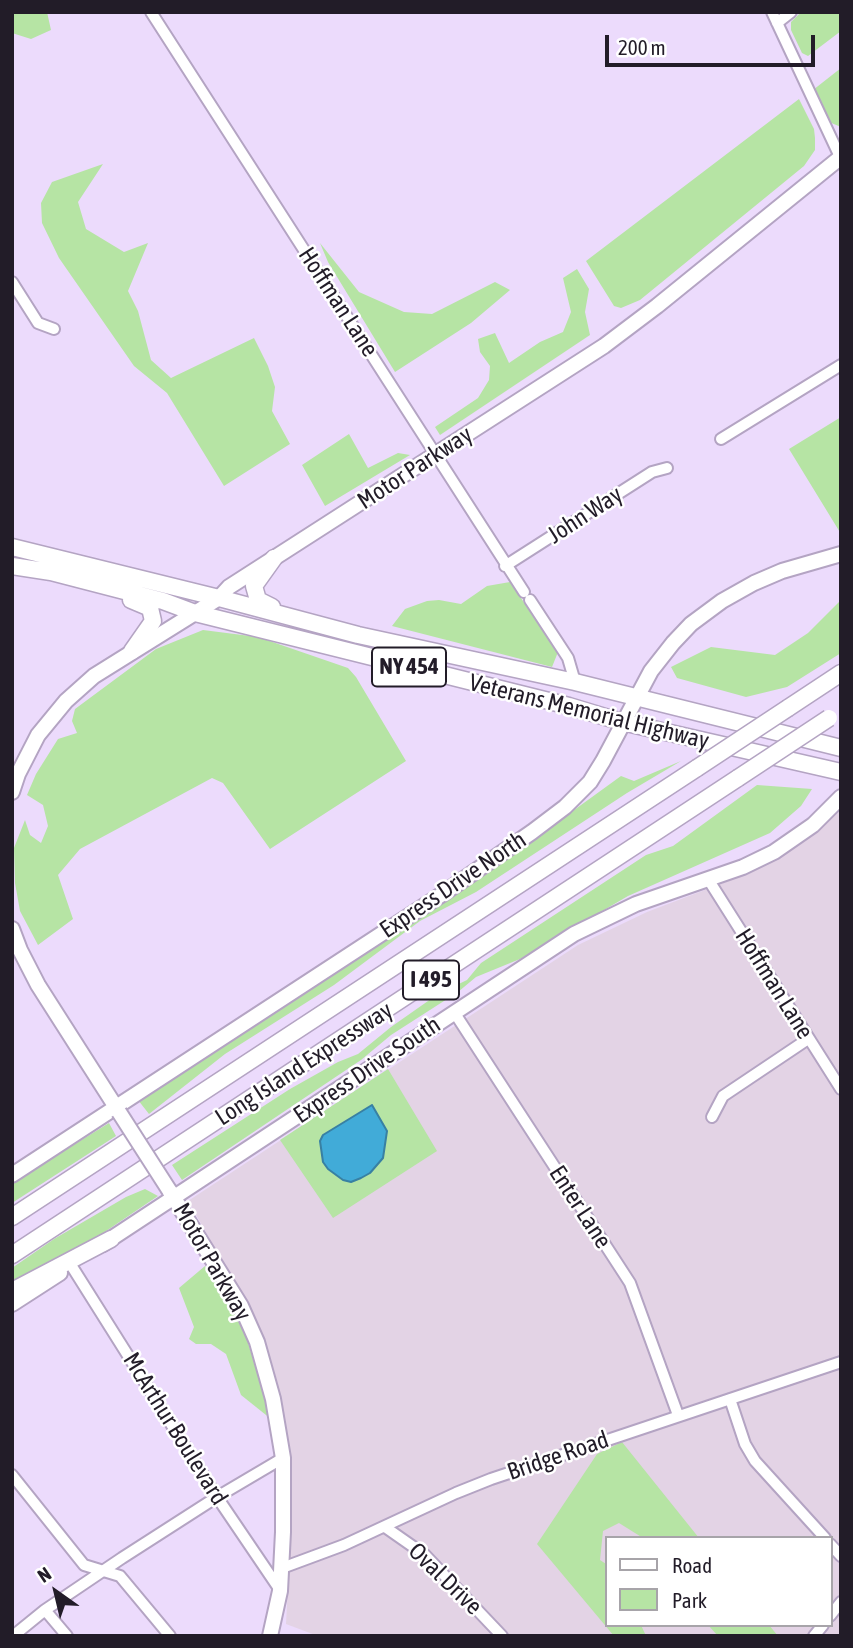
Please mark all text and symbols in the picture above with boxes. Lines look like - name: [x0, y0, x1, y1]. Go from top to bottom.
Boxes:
- scale bar: [608, 21, 818, 65]
- text: 200 m: [618, 35, 666, 59]
- street label: Hoffman Lane: [292, 242, 384, 362]
- street label: Motor Parkway: [352, 420, 478, 516]
- street label: John Way: [542, 480, 628, 550]
- road number: NY 454: [372, 648, 446, 687]
- street label: Veterans Memorial Highway: [466, 668, 712, 756]
- street label: Express Drive North: [374, 825, 532, 945]
- street label: Hoffman Lane: [729, 924, 819, 1044]
- road number: I 495: [403, 960, 459, 1000]
- street label: Long Island Expressway: [210, 996, 398, 1132]
- street label: Express Drive South: [288, 1010, 446, 1130]
- street label: Enter Lane: [543, 1160, 617, 1254]
- street label: Motor Parkway: [167, 1198, 257, 1326]
- street label: McArthur Boulevard: [117, 1347, 233, 1511]
- street label: Bridge Road: [504, 1425, 612, 1487]
- legend: [604, 1536, 832, 1627]
- street label: Oval Drive: [402, 1537, 488, 1621]
- text: Road: [672, 1553, 712, 1577]
- north arrow: [21, 1557, 91, 1627]
- text: N: [33, 1562, 55, 1587]
- text: Park: [672, 1588, 707, 1612]

